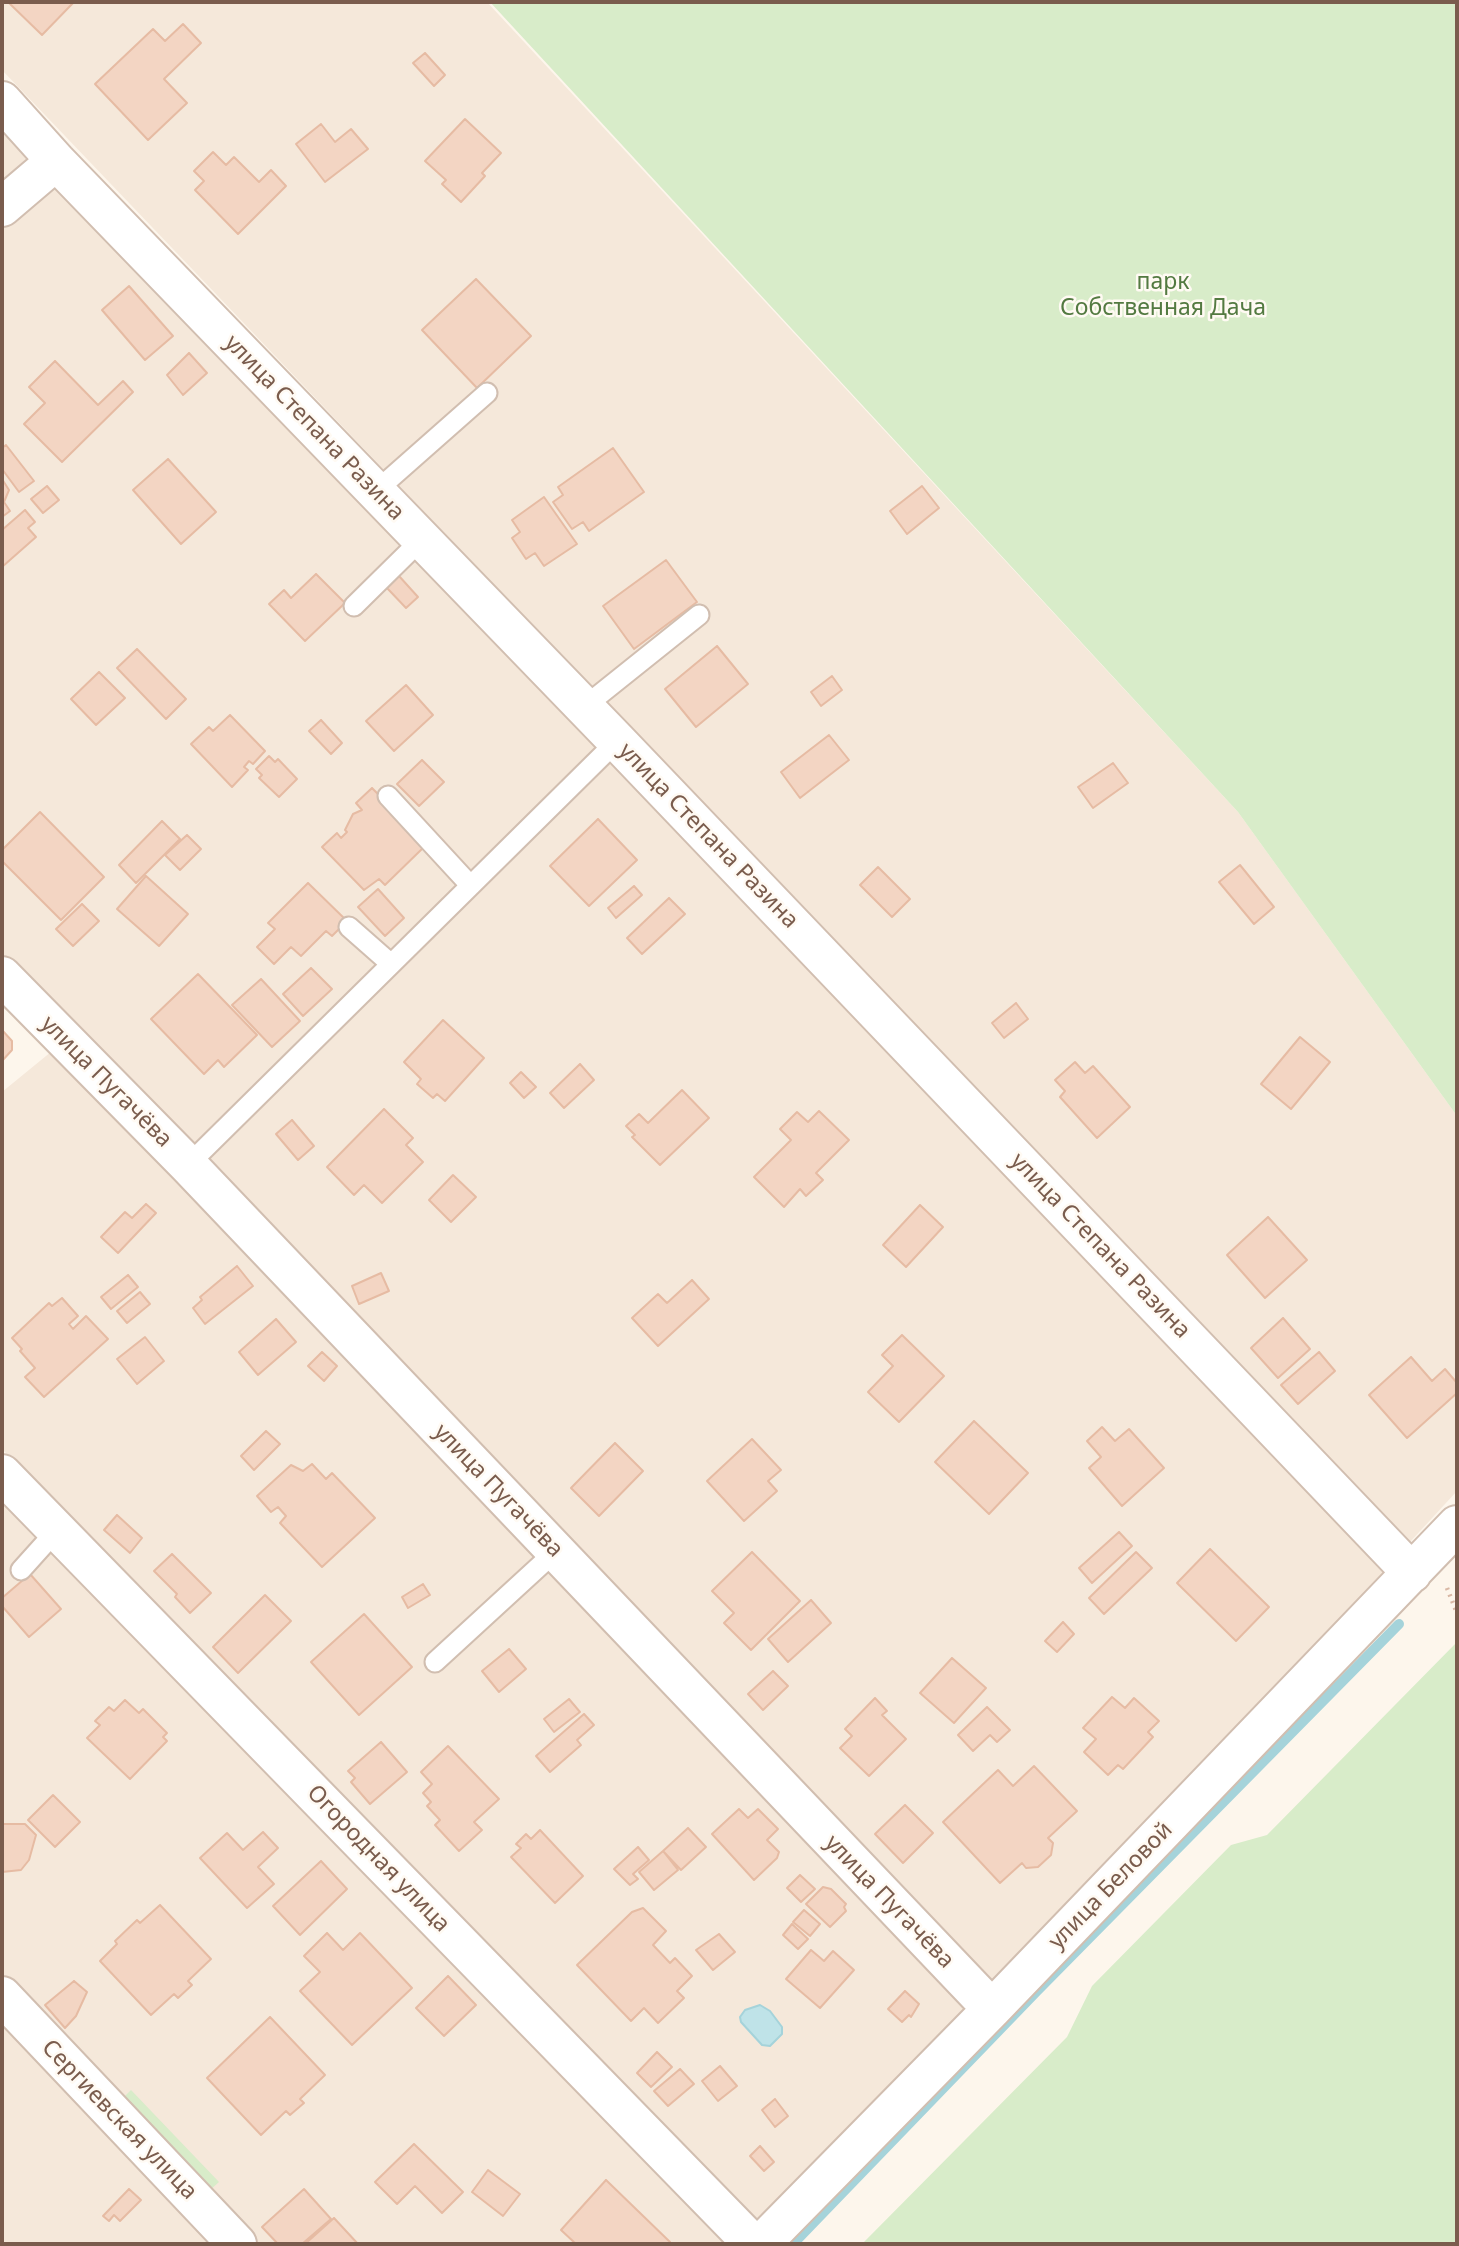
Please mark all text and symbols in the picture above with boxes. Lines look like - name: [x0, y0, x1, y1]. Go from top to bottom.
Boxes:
- park label: парк Собственная Дача: [1060, 268, 1266, 322]
- street label: улица Степана Разина: [218, 330, 410, 526]
- street label: улица Степана Разина: [612, 738, 804, 934]
- street label: улица Пугачёва: [35, 1011, 177, 1153]
- street label: улица Степана Разина: [1004, 1148, 1196, 1344]
- street label: улица Пугачёва: [427, 1419, 569, 1563]
- street label: Огородная улица: [301, 1780, 455, 1938]
- street label: улица Беловой: [1043, 1817, 1179, 1955]
- street label: улица Пугачёва: [818, 1830, 960, 1974]
- street label: Сергиевская улица: [36, 2034, 202, 2206]

